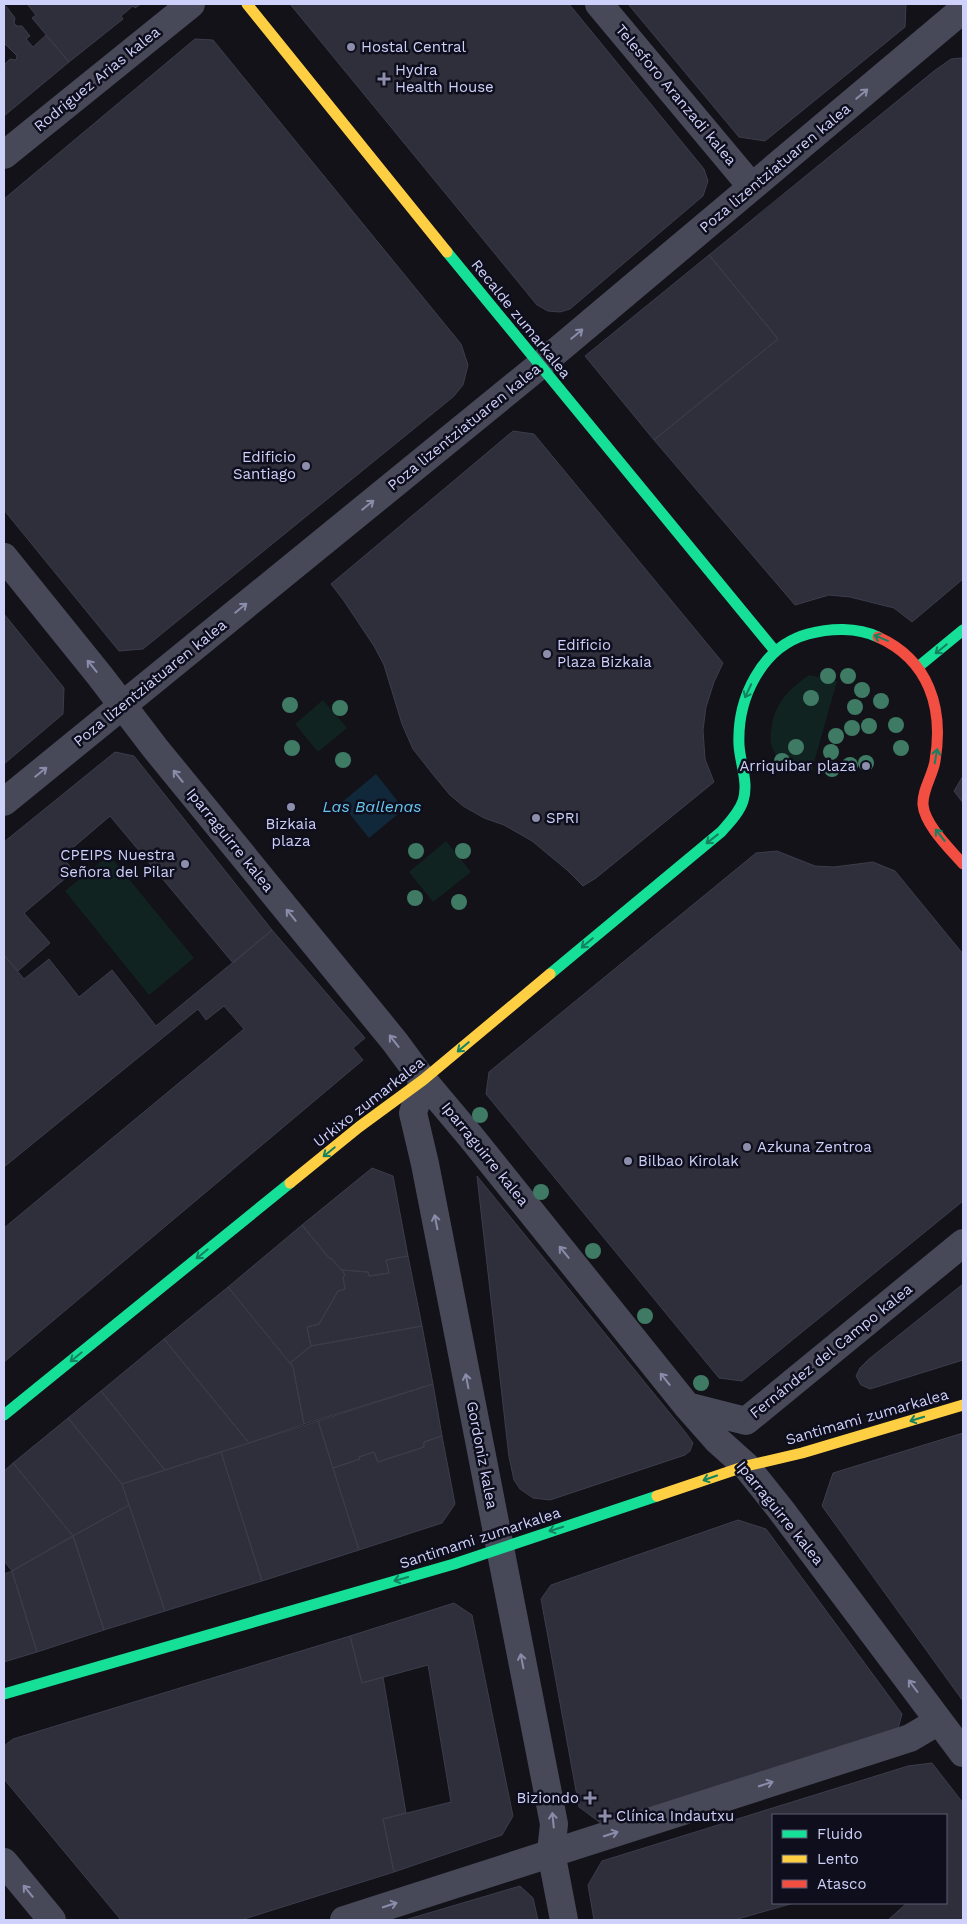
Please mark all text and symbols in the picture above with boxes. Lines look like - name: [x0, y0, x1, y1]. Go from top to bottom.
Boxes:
- street label: Telesforo Aranzadi kalea: [612, 21, 741, 170]
- street label: Rodriguez Arias kalea: [30, 22, 164, 135]
- place label: Hostal Central: [361, 38, 467, 56]
- marker: Hostal Central: [345, 41, 357, 53]
- place label: Hydra Health House: [395, 61, 494, 96]
- marker: Hydra Health House: [377, 72, 391, 86]
- one-way arrow: [855, 89, 868, 100]
- street label: Poza lizentziatuaren kalea: [696, 99, 855, 236]
- street label: Recalde zumarkalea: [468, 256, 575, 382]
- one-way arrow: [570, 329, 583, 340]
- street label: Poza lizentziatuaren kalea: [384, 359, 544, 494]
- place label: Edificio Santiago: [233, 448, 296, 483]
- marker: Edificio Santiago: [300, 460, 312, 472]
- one-way arrow: [361, 500, 374, 511]
- one-way arrow: [235, 602, 248, 613]
- street label: Poza lizentziatuaren kalea: [70, 615, 230, 750]
- one-way arrow: [874, 632, 889, 642]
- place label: Edificio Plaza Bizkaia: [557, 636, 652, 671]
- one-way arrow: [935, 643, 948, 654]
- marker: Edificio Plaza Bizkaia: [541, 648, 553, 660]
- one-way arrow: [87, 660, 98, 673]
- one-way arrow: [742, 683, 752, 698]
- one-way arrow: [931, 749, 941, 765]
- place label: Arriquibar plaza: [739, 757, 856, 775]
- marker: Arriquibar plaza: [860, 760, 872, 772]
- one-way arrow: [35, 766, 48, 777]
- one-way arrow: [172, 770, 183, 783]
- street label: Iparraguirre kalea: [183, 784, 278, 896]
- water label: Las Ballenas: [323, 797, 421, 816]
- marker: Bizkaia plaza: [285, 801, 297, 813]
- place label: SPRI: [546, 809, 579, 827]
- marker: SPRI: [530, 812, 542, 824]
- place label: Bizkaia plaza: [265, 815, 317, 850]
- one-way arrow: [935, 829, 946, 842]
- one-way arrow: [706, 833, 719, 844]
- place label: CPEIPS Nuestra Señora del Pilar: [60, 846, 175, 881]
- marker: CPEIPS Nuestra Señora del Pilar: [179, 858, 191, 870]
- one-way arrow: [286, 909, 297, 922]
- one-way arrow: [581, 937, 594, 949]
- one-way arrow: [389, 1035, 400, 1048]
- one-way arrow: [456, 1042, 469, 1053]
- street label: Urkixo zumarkalea: [310, 1053, 428, 1151]
- street label: Iparraguirre kalea: [438, 1098, 533, 1210]
- place label: Azkuna Zentroa: [757, 1138, 872, 1156]
- marker: Azkuna Zentroa: [741, 1141, 753, 1153]
- one-way arrow: [322, 1146, 335, 1157]
- place label: Bilbao Kirolak: [638, 1152, 739, 1170]
- marker: Bilbao Kirolak: [622, 1155, 634, 1167]
- one-way arrow: [431, 1214, 440, 1230]
- one-way arrow: [558, 1246, 569, 1259]
- one-way arrow: [196, 1249, 209, 1260]
- street label: Fernández del Campo kalea: [746, 1280, 916, 1422]
- one-way arrow: [70, 1351, 83, 1362]
- one-way arrow: [660, 1373, 671, 1386]
- one-way arrow: [462, 1374, 471, 1390]
- street label: Santimami zumarkalea: [784, 1385, 951, 1449]
- street label: Gordoniz kalea: [463, 1400, 501, 1511]
- one-way arrow: [909, 1415, 925, 1425]
- street label: Iparraguirre kalea: [733, 1457, 828, 1569]
- one-way arrow: [703, 1474, 718, 1483]
- street label: Santimami zumarkalea: [397, 1503, 563, 1573]
- one-way arrow: [548, 1525, 564, 1535]
- one-way arrow: [393, 1574, 409, 1584]
- one-way arrow: [517, 1653, 526, 1669]
- one-way arrow: [908, 1679, 918, 1693]
- one-way arrow: [758, 1779, 774, 1789]
- place label: Biziondo: [517, 1789, 579, 1807]
- marker: Biziondo: [583, 1791, 597, 1805]
- place label: Clínica Indautxu: [616, 1807, 734, 1825]
- marker: Clínica Indautxu: [598, 1809, 612, 1823]
- one-way arrow: [548, 1813, 558, 1829]
- legend: [772, 1814, 947, 1904]
- text: Fluido: [817, 1825, 862, 1843]
- one-way arrow: [603, 1828, 619, 1838]
- text: Lento: [817, 1850, 859, 1868]
- text: Atasco: [817, 1875, 866, 1893]
- one-way arrow: [22, 1885, 33, 1898]
- one-way arrow: [382, 1900, 398, 1910]

